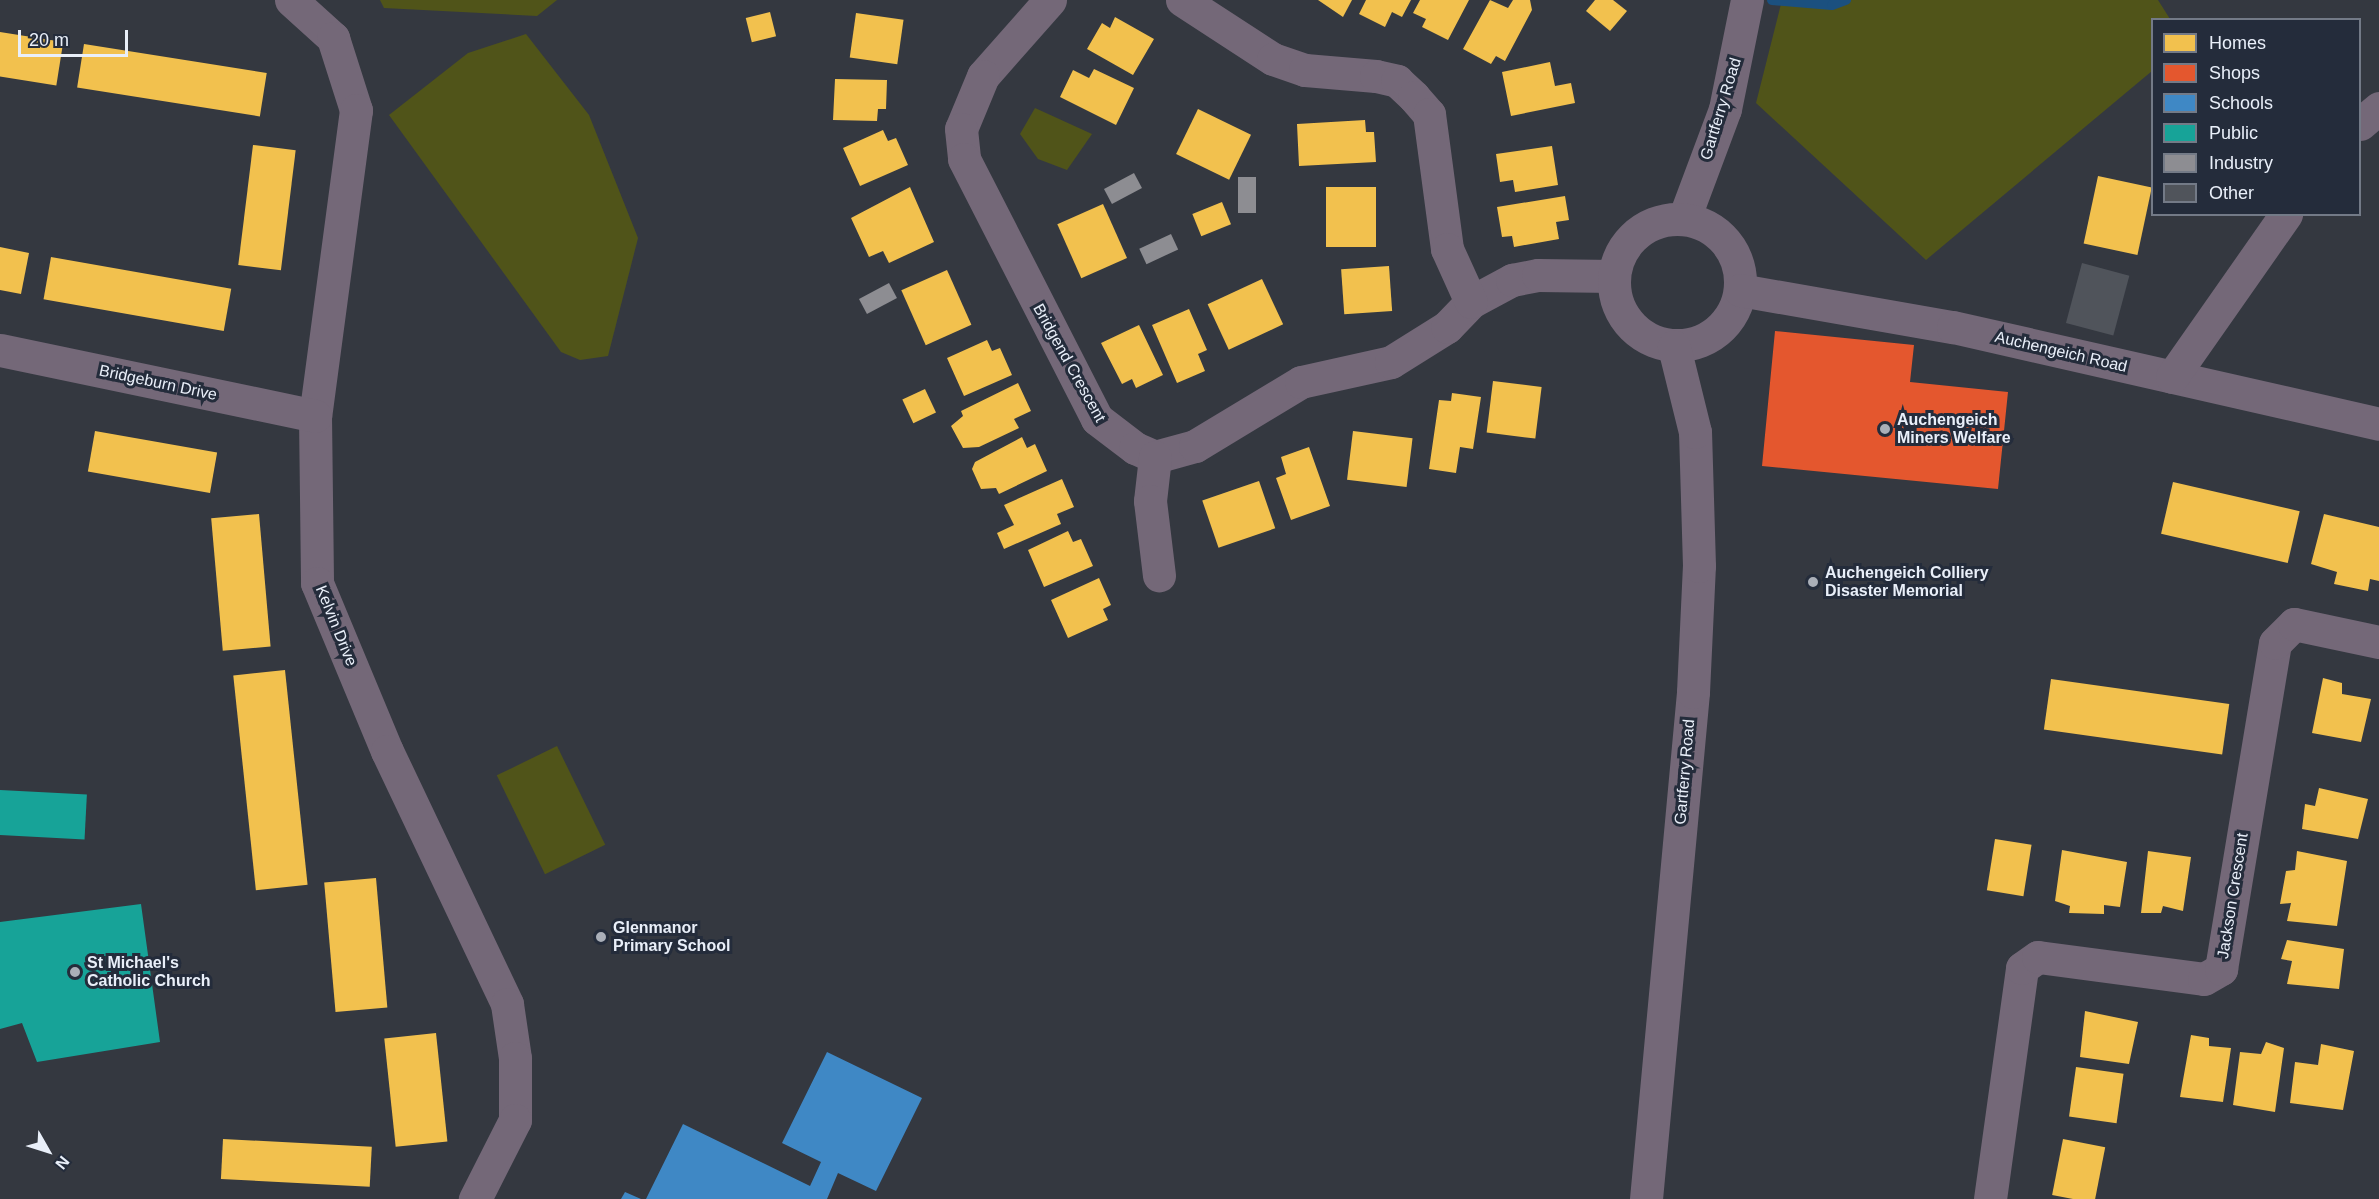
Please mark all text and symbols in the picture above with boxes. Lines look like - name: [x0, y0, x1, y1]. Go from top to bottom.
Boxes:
- scale bar: [21, 18, 130, 56]
- legend: [2151, 18, 2361, 216]
- text: 20 m: [29, 30, 69, 50]
- text: Homes: [2209, 33, 2266, 53]
- street label: Gartferry Road: [1696, 56, 1746, 162]
- text: Shops: [2209, 63, 2260, 83]
- text: Schools: [2209, 93, 2273, 113]
- text: Public: [2209, 123, 2258, 143]
- text: Industry: [2209, 153, 2273, 173]
- text: Other: [2209, 183, 2254, 203]
- street label: Bridgend Crescent: [1028, 300, 1110, 426]
- street label: Auchengeich Road: [1993, 327, 2129, 377]
- street label: Bridgeburn Drive: [97, 361, 219, 405]
- place label: Auchengeich Miners Welfare: [1897, 410, 2011, 448]
- marker: Auchengeich Miners Welfare: [1878, 422, 1892, 436]
- place label: Auchengeich Colliery Disaster Memorial: [1825, 563, 1989, 601]
- marker: Auchengeich Colliery Disaster Memorial: [1806, 575, 1820, 589]
- street label: Kelvin Drive: [311, 583, 361, 669]
- street label: Gartferry Road: [1671, 718, 1699, 826]
- street label: Jackson Crescent: [2214, 832, 2252, 960]
- place label: Glenmanor Primary School: [613, 918, 730, 956]
- marker: Glenmanor Primary School: [594, 930, 608, 944]
- place label: St Michael's Catholic Church: [87, 953, 211, 991]
- marker: St Michael's Catholic Church: [68, 965, 82, 979]
- north arrow: [18, 1121, 78, 1181]
- text: N: [52, 1153, 73, 1172]

